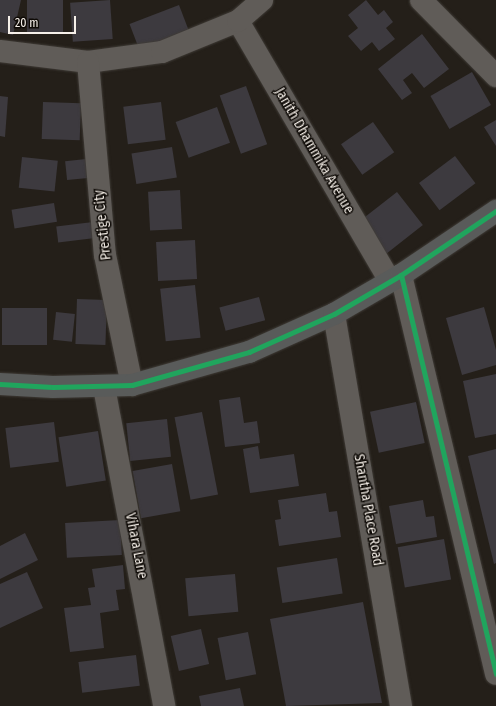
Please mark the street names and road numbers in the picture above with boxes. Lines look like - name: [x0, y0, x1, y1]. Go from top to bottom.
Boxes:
- street label: Janith Dhammika Avenue: [271, 85, 357, 217]
- street label: Prestige City: [91, 189, 115, 261]
- street label: Shantha Place Road: [350, 453, 386, 567]
- street label: Vihara Lane: [121, 512, 151, 580]

